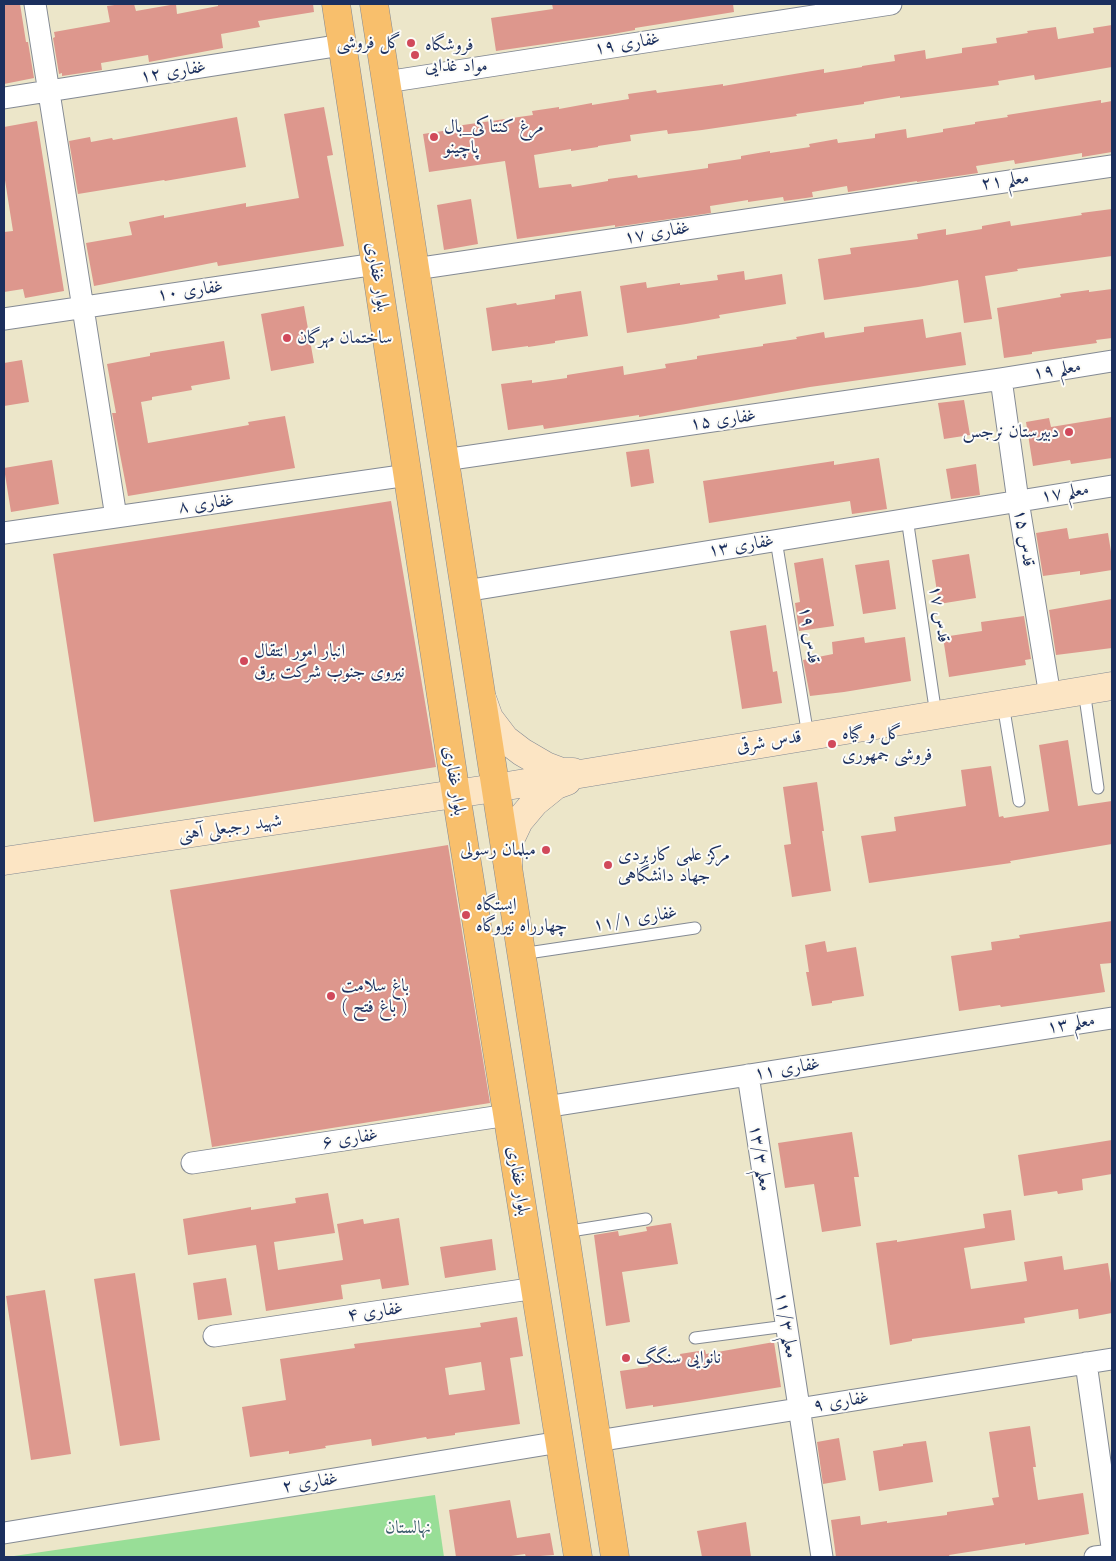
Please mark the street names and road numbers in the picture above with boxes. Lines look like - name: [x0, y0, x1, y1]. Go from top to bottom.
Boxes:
- street label: غفاری ۱۹: [592, 28, 662, 60]
- street label: غفاری ۱۲: [138, 56, 208, 88]
- street label: معلم ۲۱: [980, 167, 1030, 195]
- street label: غفاری ۱۷: [622, 217, 692, 249]
- street label: بلوار غفاری: [361, 241, 393, 313]
- street label: غفاری ۱۰: [156, 276, 224, 306]
- street label: معلم ۱۹: [1031, 356, 1083, 384]
- street label: غفاری ۱۵: [689, 405, 757, 435]
- street label: معلم ۱۷: [1039, 479, 1091, 507]
- street label: غفاری ۸: [177, 489, 235, 519]
- street label: قدس ۱۵: [1009, 508, 1039, 568]
- street label: غفاری ۱۳: [706, 530, 776, 562]
- street label: قدس ۱۷: [924, 584, 954, 644]
- street label: قدس ۱۹: [794, 605, 824, 665]
- street label: قدس شرقی: [735, 726, 803, 758]
- street label: بلوار غفاری: [438, 745, 470, 817]
- street label: شهید رجبعلی آهنی: [177, 810, 283, 846]
- street label: غفاری ۱۱/۱: [591, 902, 679, 936]
- street label: معلم ۱۳: [1045, 1010, 1097, 1038]
- street label: غفاری ۱۱: [752, 1053, 822, 1085]
- street label: معلم ۱۳/۳: [744, 1123, 776, 1193]
- street label: غفاری ۶: [321, 1124, 379, 1154]
- street label: بلوار غفاری: [502, 1145, 534, 1217]
- street label: معلم ۱۱/۳: [770, 1290, 802, 1360]
- street label: غفاری ۴: [346, 1297, 404, 1327]
- street label: غفاری ۹: [812, 1387, 870, 1417]
- street label: غفاری ۲: [281, 1468, 339, 1498]

